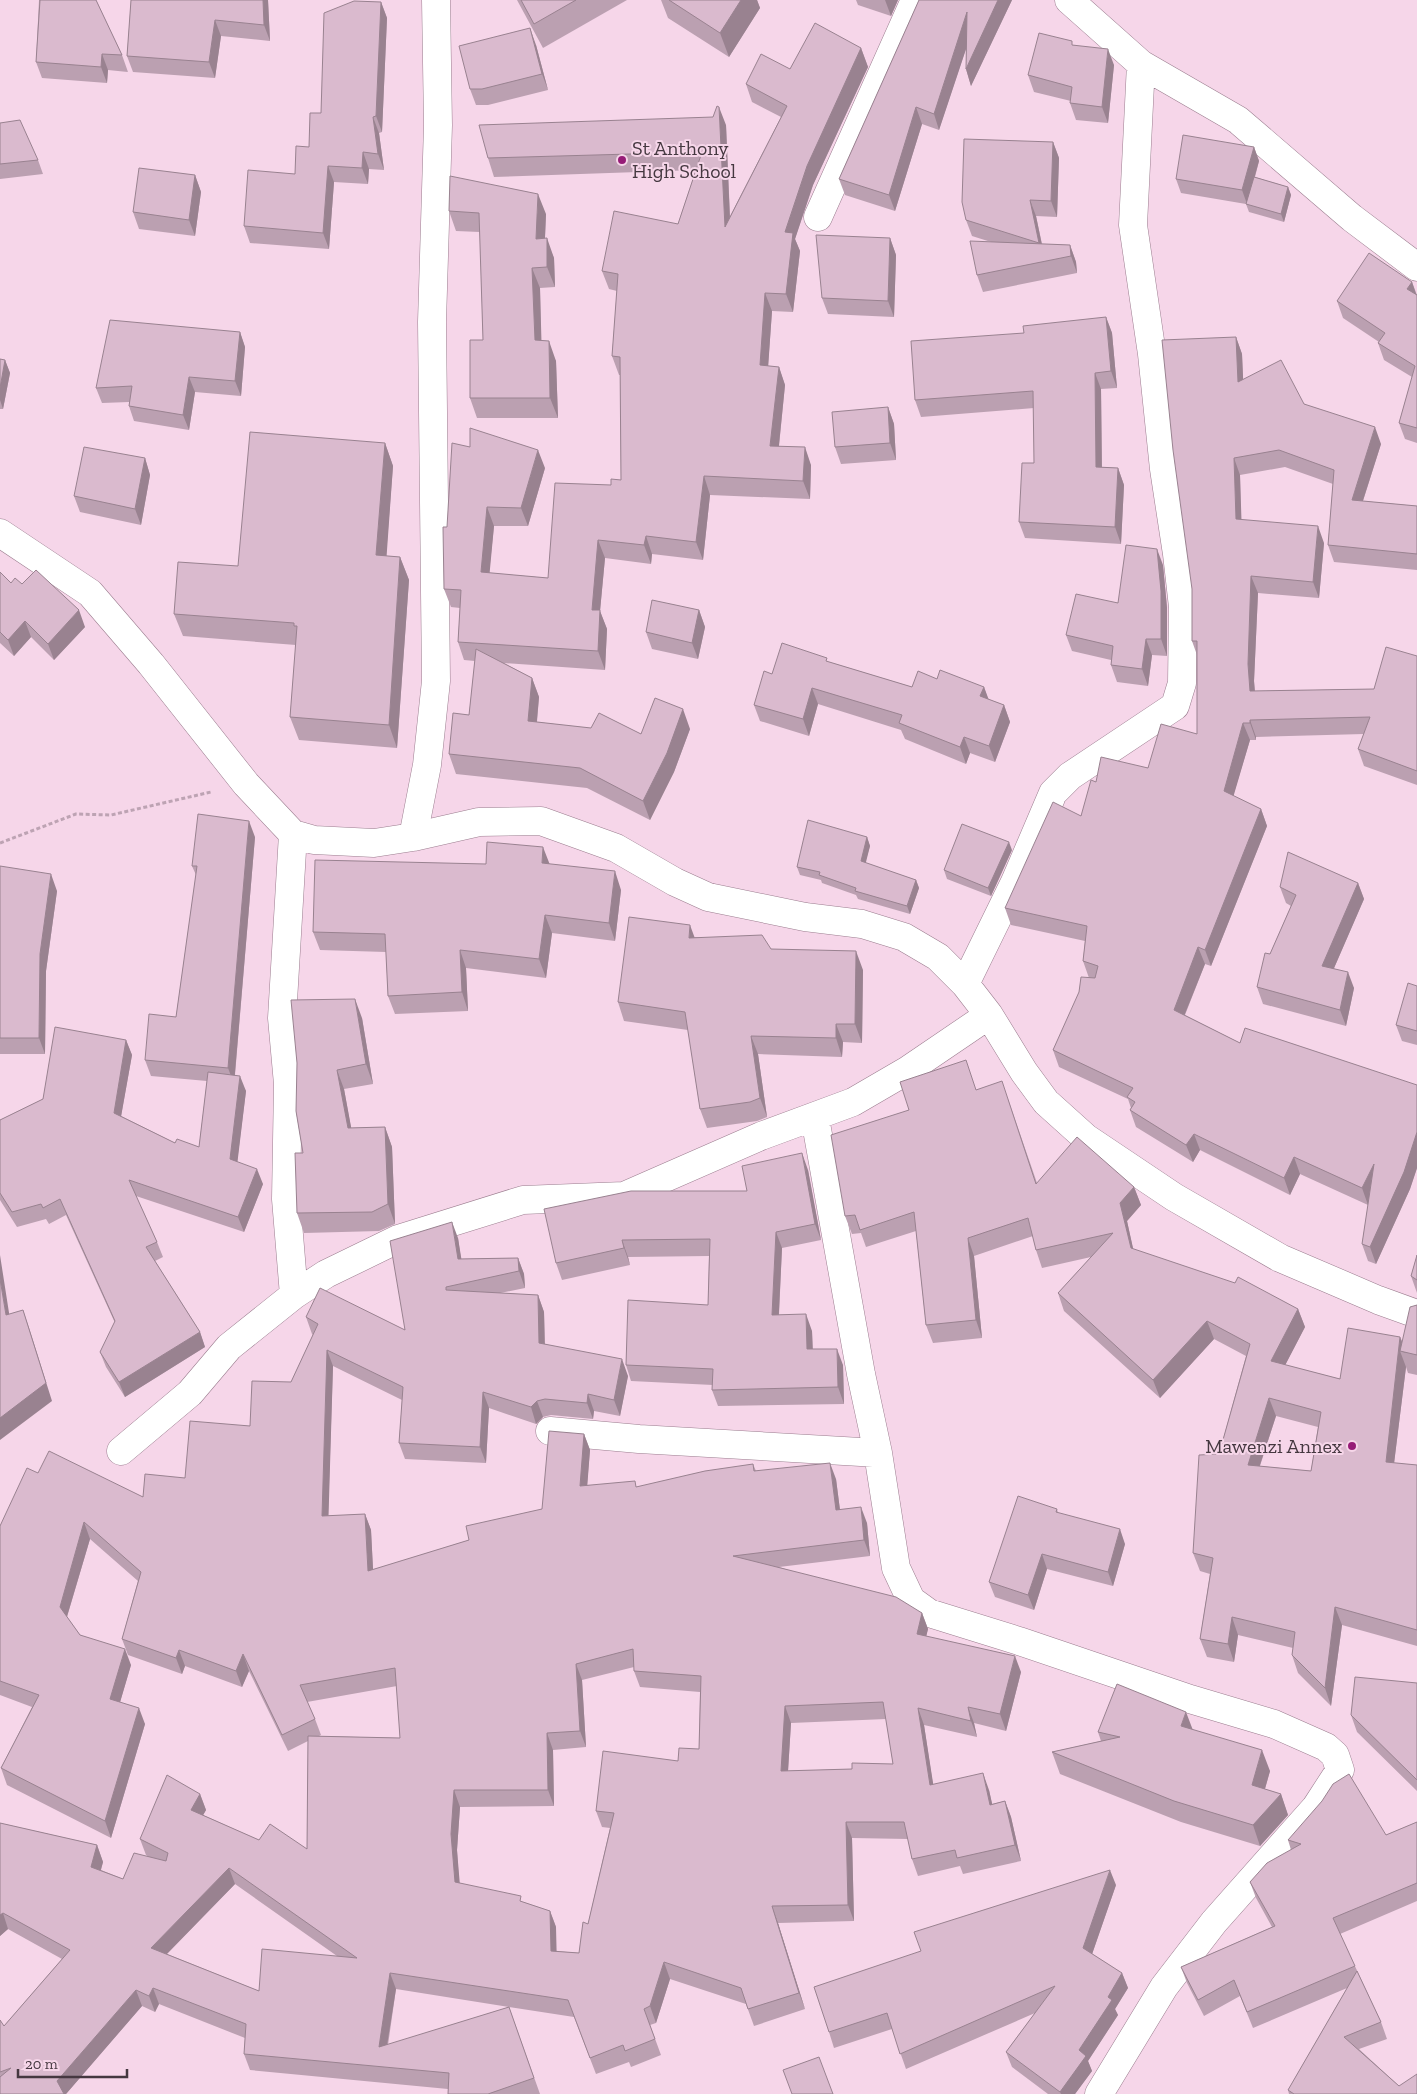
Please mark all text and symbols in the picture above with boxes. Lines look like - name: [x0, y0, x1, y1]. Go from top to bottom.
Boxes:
- place label: St Anthony High School: [632, 136, 736, 183]
- marker: St Anthony High School: [616, 154, 628, 166]
- place label: Mawenzi Annex: [1205, 1434, 1342, 1458]
- marker: Mawenzi Annex: [1346, 1440, 1358, 1452]
- scale bar: [18, 2046, 126, 2078]
- text: 20 m: [25, 2055, 58, 2073]

